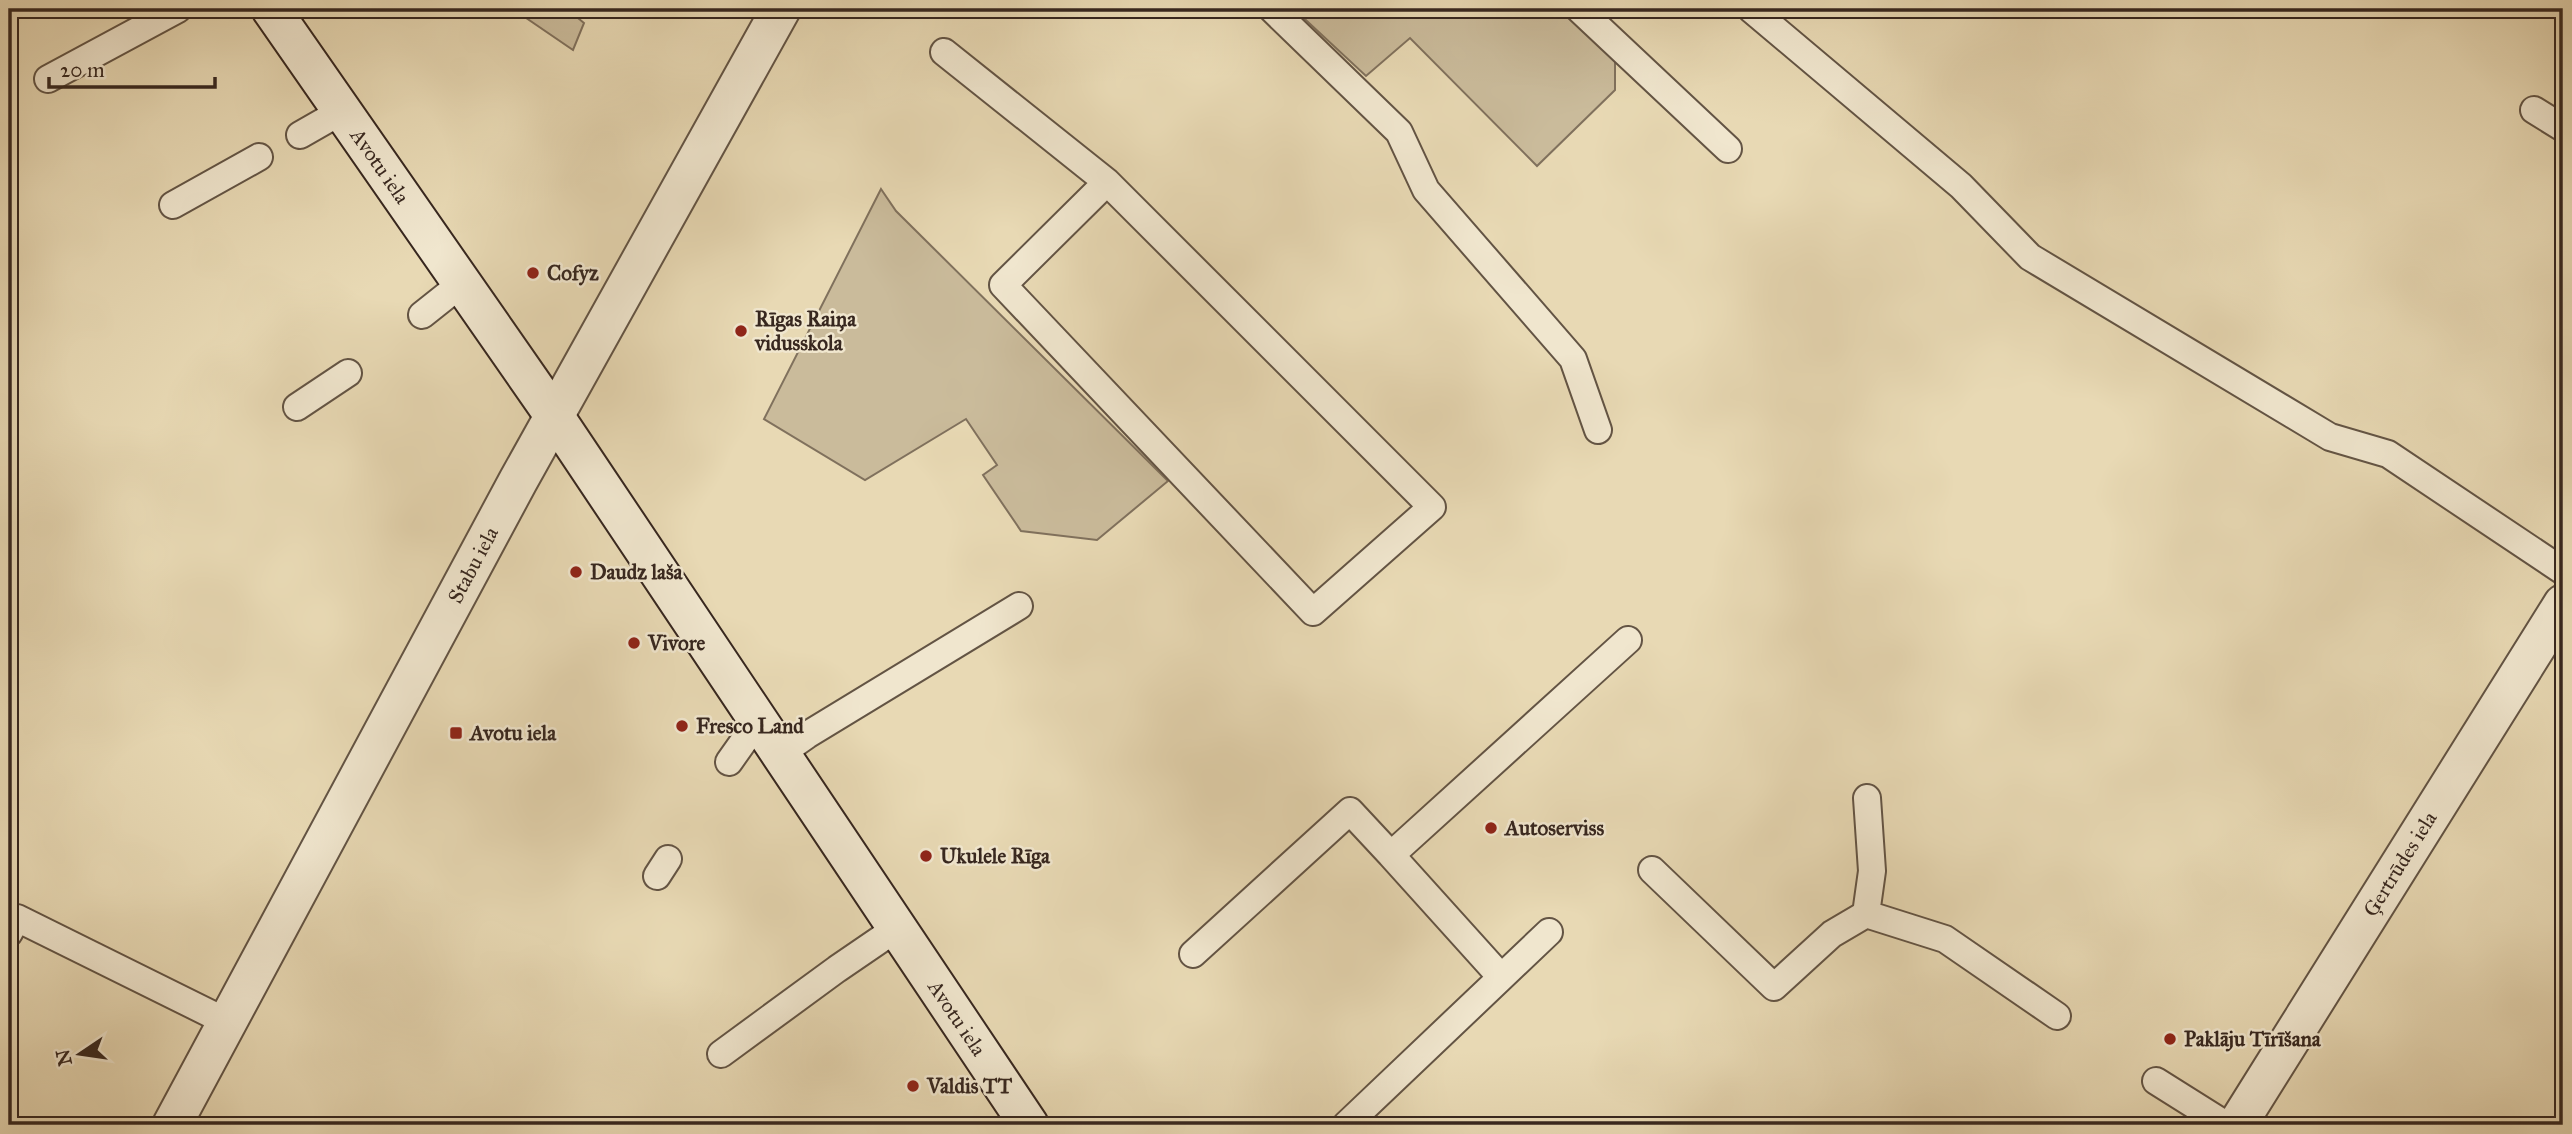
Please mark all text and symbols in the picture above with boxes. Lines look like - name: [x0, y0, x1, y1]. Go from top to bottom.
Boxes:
- scale bar: [49, 46, 215, 90]
- text: 20 m: [60, 57, 105, 83]
- street label: Avotu iela: [344, 122, 415, 209]
- place label: Cofyz: [547, 260, 599, 286]
- marker: Cofyz: [525, 265, 541, 281]
- place label: Rīgas Raiņa vidusskola: [754, 306, 857, 356]
- marker: Rīgas Raiņa vidusskola: [733, 323, 749, 339]
- street label: Stabu iela: [442, 522, 504, 608]
- place label: Daudz laša: [590, 559, 684, 585]
- marker: Daudz laša: [568, 564, 584, 580]
- place label: Vivore: [647, 630, 705, 656]
- marker: Vivore: [626, 635, 642, 651]
- place label: Fresco Land: [696, 713, 804, 739]
- marker: Fresco Land: [674, 718, 690, 734]
- place label: Avotu iela: [468, 720, 557, 746]
- marker: Avotu iela: [448, 725, 464, 741]
- street label: Ģertrūdes iela: [2357, 807, 2443, 921]
- place label: Autoserviss: [1503, 815, 1604, 841]
- marker: Autoserviss: [1483, 820, 1499, 836]
- place label: Ukulele Rīga: [940, 843, 1051, 869]
- marker: Ukulele Rīga: [918, 848, 934, 864]
- street label: Avotu iela: [922, 974, 992, 1061]
- north arrow: [46, 1018, 116, 1088]
- place label: Paklāju Tīrīšana: [2184, 1026, 2322, 1052]
- marker: Paklāju Tīrīšana: [2162, 1031, 2178, 1047]
- text: N: [51, 1047, 77, 1068]
- place label: Valdis TT: [926, 1073, 1013, 1099]
- marker: Valdis TT: [905, 1078, 921, 1094]

